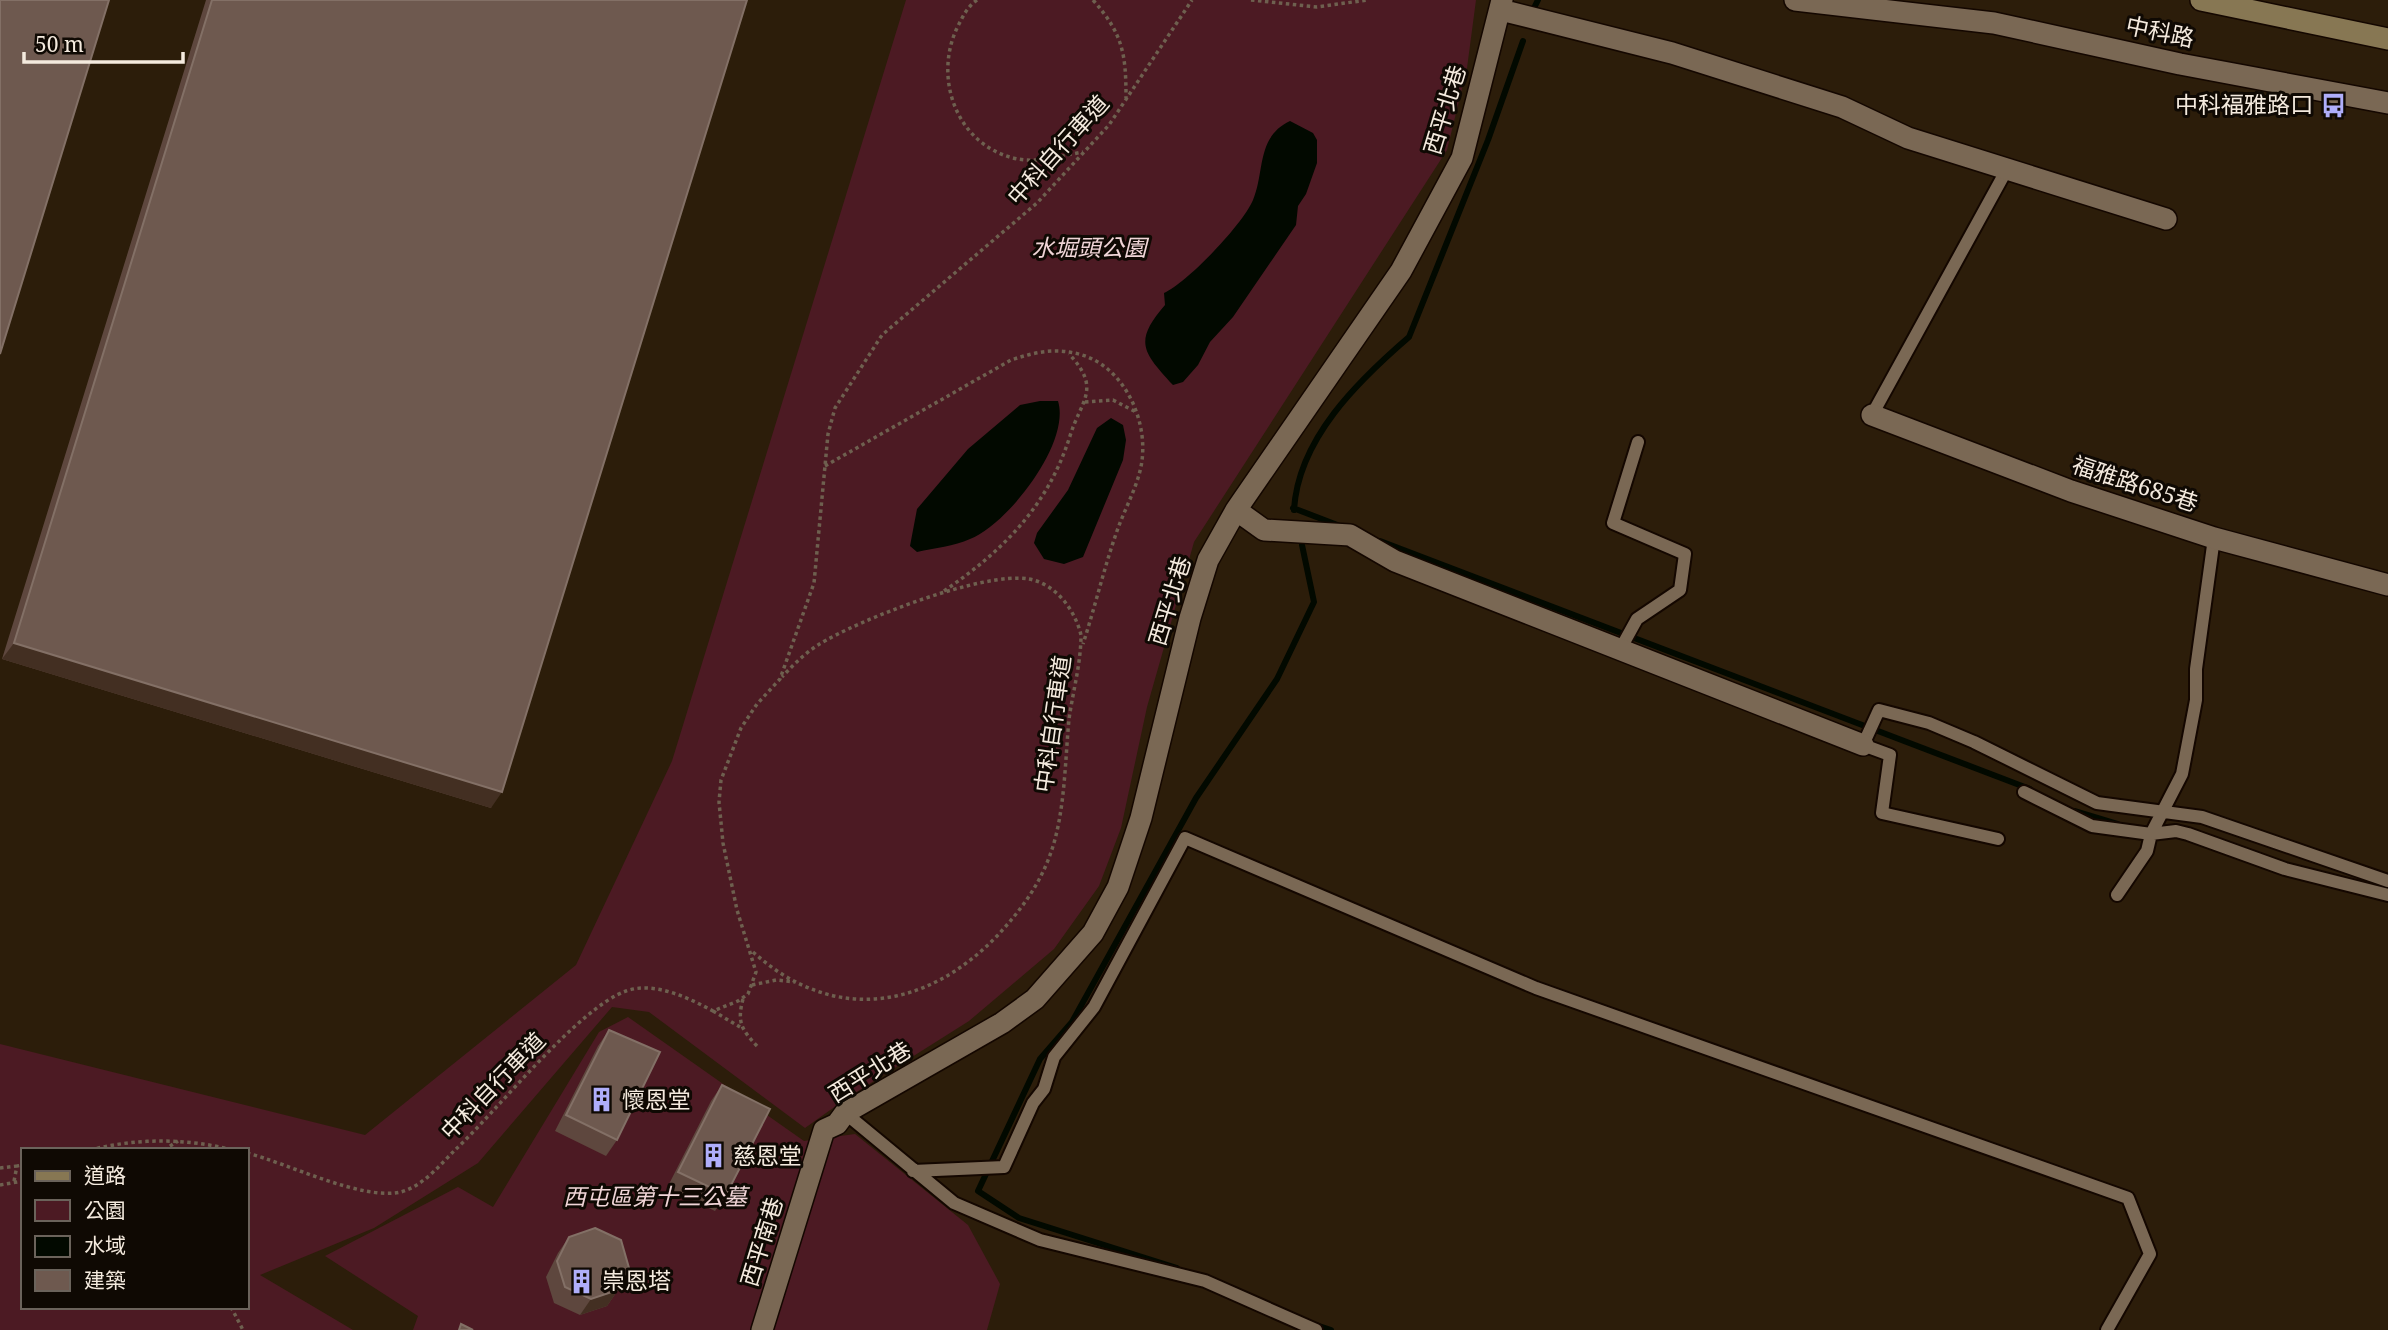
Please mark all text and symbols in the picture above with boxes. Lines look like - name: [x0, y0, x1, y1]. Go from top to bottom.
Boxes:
- street label: 中科路: [2123, 8, 2197, 54]
- scale bar: [24, 21, 184, 65]
- text: 50 m: [35, 30, 84, 58]
- street label: 西平北巷: [1415, 61, 1473, 158]
- street label: 中科自行車道: [999, 87, 1115, 211]
- place label: 中科福雅路口: [2175, 88, 2313, 120]
- bus stop icon: 中科福雅路口: [2319, 91, 2347, 119]
- park label: 水堀頭公園: [1032, 231, 1150, 263]
- street label: 福雅路685巷: [2068, 448, 2202, 518]
- street label: 西平北巷: [1140, 552, 1198, 649]
- street label: 中科自行車道: [1027, 653, 1077, 794]
- street label: 中科自行車道: [433, 1025, 552, 1146]
- street label: 西平北巷: [822, 1033, 917, 1109]
- place label: 懷恩堂: [622, 1083, 691, 1115]
- building icon: 懷恩堂: [588, 1086, 616, 1114]
- place label: 慈恩堂: [733, 1139, 802, 1171]
- building icon: 慈恩堂: [699, 1142, 727, 1170]
- legend: [21, 1148, 248, 1309]
- text: 道路: [84, 1161, 126, 1189]
- park label: 西屯區第十三公墓: [563, 1180, 751, 1212]
- street label: 西平南巷: [732, 1193, 790, 1290]
- text: 公園: [84, 1196, 126, 1224]
- text: 水域: [84, 1231, 126, 1259]
- place label: 崇恩塔: [602, 1264, 671, 1296]
- text: 建築: [84, 1266, 126, 1294]
- building icon: 崇恩塔: [568, 1267, 596, 1295]

